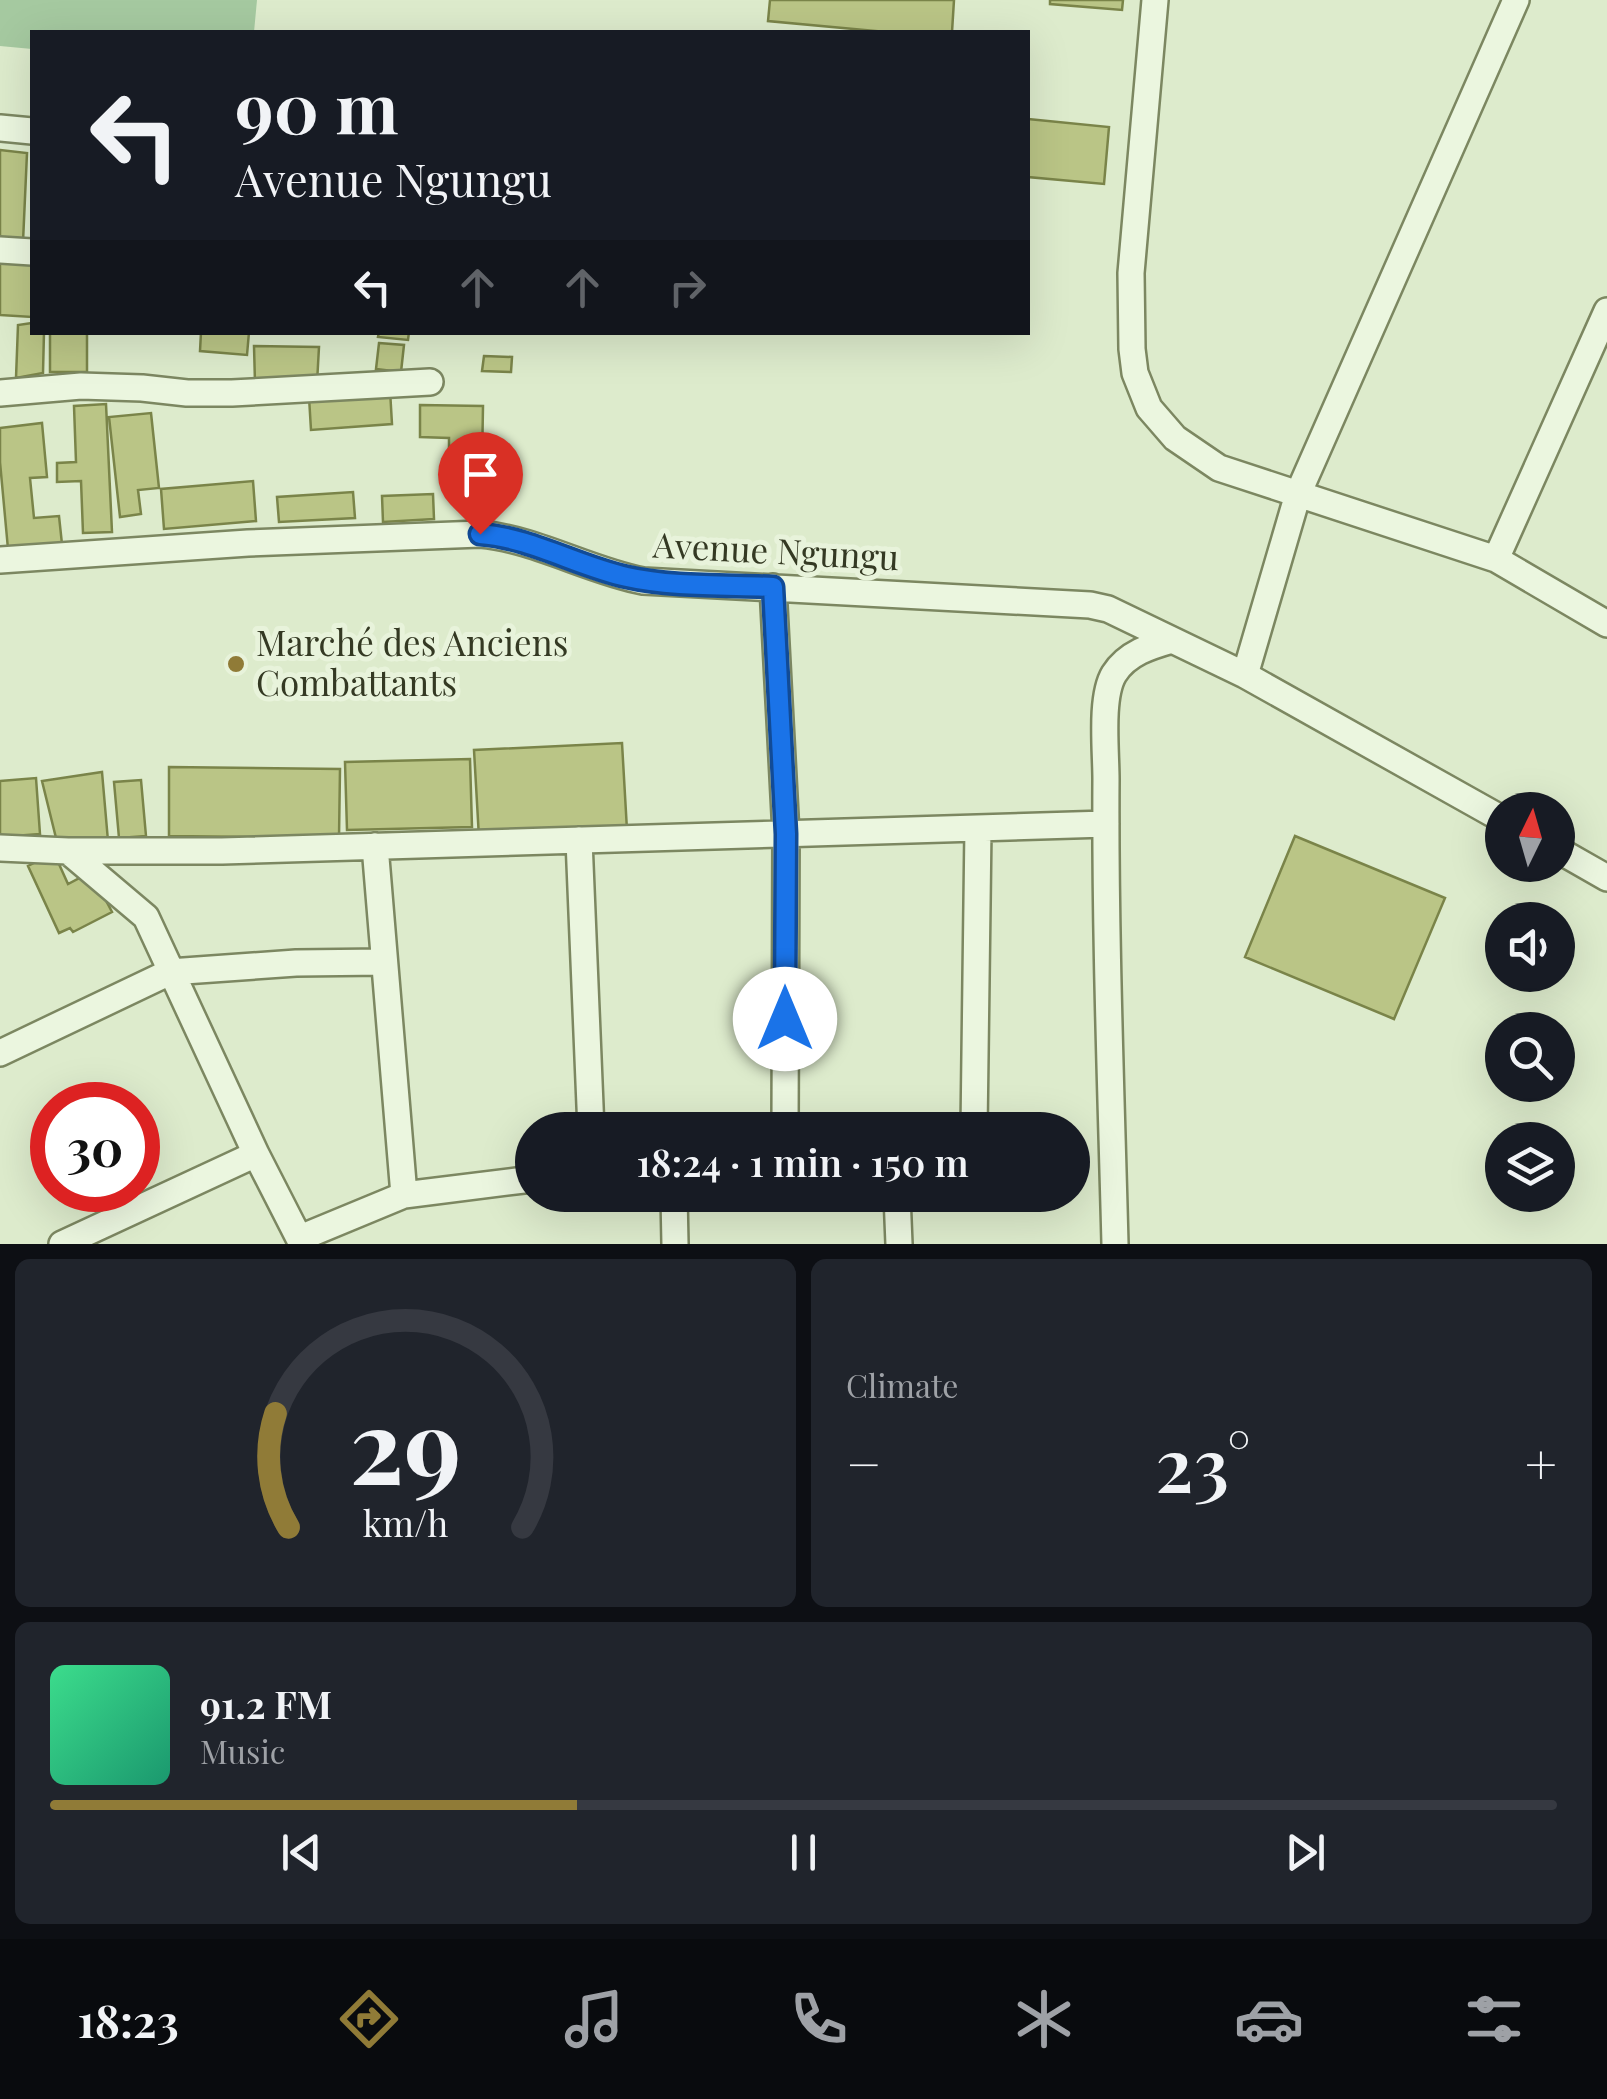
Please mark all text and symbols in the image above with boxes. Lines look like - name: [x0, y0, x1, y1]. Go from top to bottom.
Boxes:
- text: 90 m: [235, 58, 399, 152]
- icon: left: [70, 70, 200, 200]
- text: Avenue Ngungu: [235, 148, 552, 208]
- icon: left: [345, 260, 400, 315]
- icon: ahead: [450, 260, 505, 315]
- icon: ahead: [555, 260, 610, 315]
- icon: right: [660, 260, 715, 315]
- pin: [438, 432, 523, 535]
- icon: arrive: [453, 447, 508, 502]
- street label: Avenue Ngungu: [651, 520, 900, 579]
- place label: Marché des Anciens Combattants: [256, 618, 568, 705]
- marker: Marché des Anciens Combattants: [225, 653, 247, 675]
- north arrow: [1485, 792, 1575, 882]
- map controls: [1485, 792, 1575, 1212]
- button: sound: [1485, 902, 1575, 992]
- position arrow: [733, 967, 837, 1071]
- button: search: [1485, 1012, 1575, 1102]
- speed limit sign: 30: [30, 1082, 160, 1212]
- button: layers: [1485, 1122, 1575, 1212]
- text: 18:24 · 1 min · 150 m: [636, 1136, 969, 1187]
- text: Climate: [846, 1363, 958, 1406]
- text: 29: [350, 1372, 461, 1511]
- text: 23°: [1155, 1412, 1251, 1512]
- text: −: [846, 1425, 882, 1499]
- text: +: [1525, 1425, 1557, 1499]
- text: km/h: [363, 1498, 448, 1546]
- text: 91.2 FM: [200, 1678, 332, 1729]
- text: Music: [200, 1729, 285, 1772]
- icon: previous: [274, 1825, 329, 1880]
- icon: pause: [776, 1825, 831, 1880]
- icon: next: [1278, 1825, 1333, 1880]
- icon: directions: [334, 1984, 404, 2054]
- icon: music: [559, 1984, 629, 2054]
- icon: phone: [784, 1984, 854, 2054]
- icon: climate: [1009, 1984, 1079, 2054]
- icon: car: [1234, 1984, 1304, 2054]
- icon: filters: [1459, 1984, 1529, 2054]
- text: 18:23: [78, 1989, 179, 2049]

